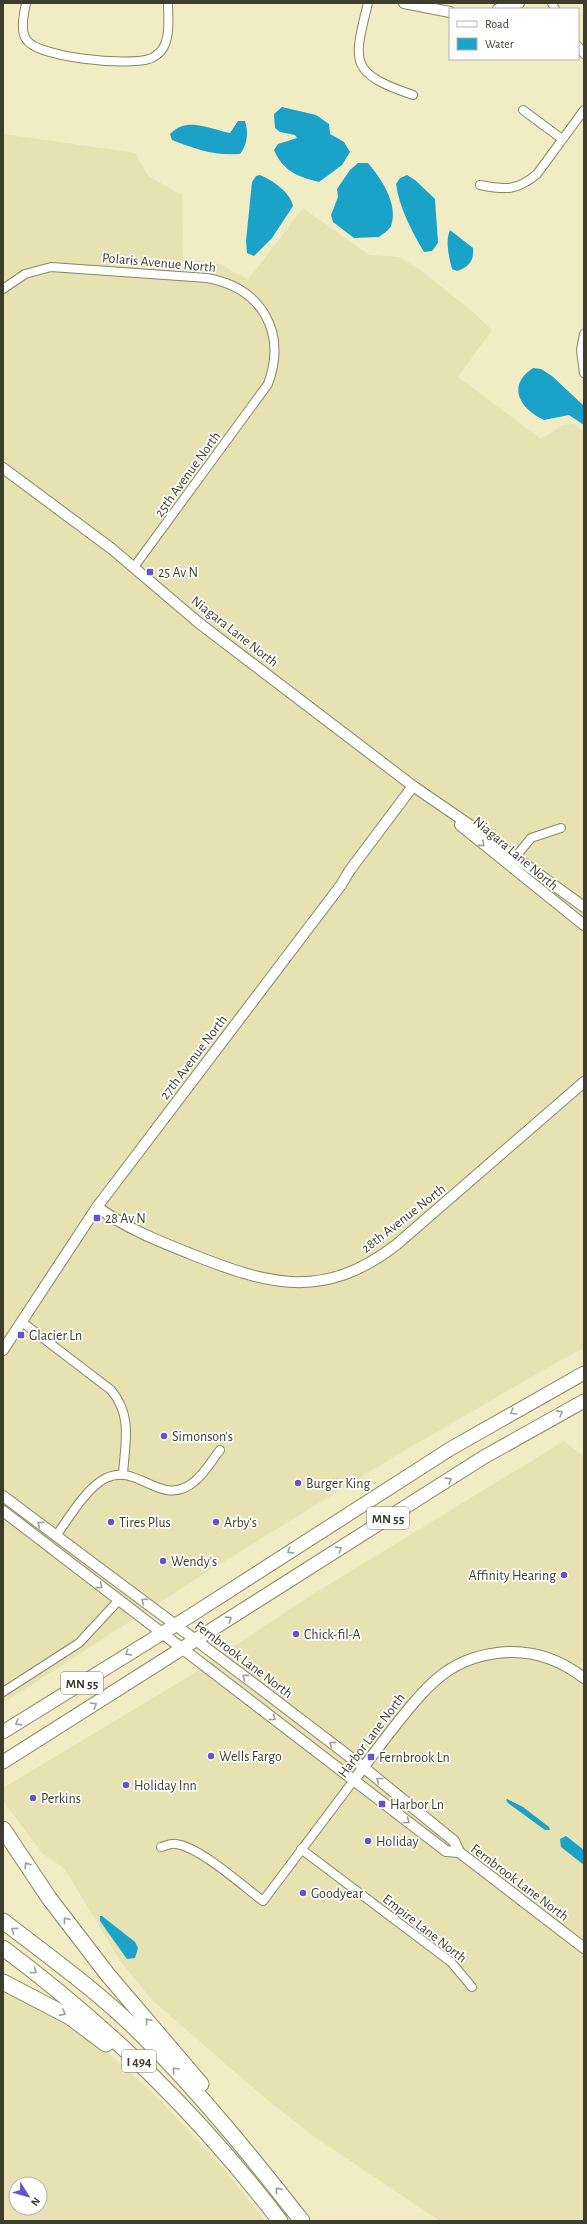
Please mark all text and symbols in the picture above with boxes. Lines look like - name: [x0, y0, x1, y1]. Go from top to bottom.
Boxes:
- legend: [449, 8, 579, 60]
- text: Road: [485, 18, 509, 30]
- text: Water: [485, 38, 514, 50]
- street label: Polaris Avenue North: [101, 251, 216, 275]
- street label: 25th Avenue North: [152, 429, 223, 520]
- place label: 25 Av N: [158, 566, 198, 580]
- marker: 25 Av N: [145, 567, 155, 577]
- street label: Niagara Lane North: [188, 594, 280, 670]
- street label: Niagara Lane North: [470, 814, 560, 893]
- one-way arrow: [477, 839, 485, 847]
- street label: 27th Avenue North: [158, 1013, 230, 1102]
- street label: 28th Avenue North: [359, 1182, 448, 1256]
- place label: 28 Av N: [105, 1212, 146, 1226]
- marker: 28 Av N: [92, 1213, 102, 1223]
- place label: Glacier Ln: [29, 1329, 82, 1343]
- marker: Glacier Ln: [16, 1330, 26, 1340]
- one-way arrow: [510, 1408, 517, 1415]
- one-way arrow: [556, 1411, 563, 1418]
- place label: Simonson's: [172, 1430, 233, 1444]
- marker: Simonson's: [159, 1431, 169, 1441]
- place label: Burger King: [306, 1477, 370, 1491]
- one-way arrow: [444, 1477, 451, 1484]
- marker: Burger King: [293, 1478, 303, 1488]
- road number: MN 55: [367, 1507, 409, 1529]
- place label: Tires Plus: [119, 1516, 171, 1530]
- place label: Arby's: [224, 1516, 257, 1530]
- marker: Tires Plus: [106, 1517, 116, 1527]
- marker: Arby's: [211, 1517, 221, 1527]
- one-way arrow: [37, 1521, 44, 1528]
- one-way arrow: [287, 1547, 294, 1554]
- one-way arrow: [334, 1547, 341, 1554]
- place label: Wendy's: [171, 1555, 217, 1569]
- marker: Wendy's: [158, 1556, 168, 1566]
- place label: Affinity Hearing: [469, 1569, 556, 1583]
- marker: Affinity Hearing: [559, 1570, 569, 1580]
- one-way arrow: [95, 1581, 102, 1588]
- one-way arrow: [142, 1599, 149, 1606]
- one-way arrow: [225, 1616, 232, 1623]
- street label: Fernbrook Lane North: [192, 1619, 295, 1701]
- place label: Chick-fil-A: [304, 1628, 361, 1642]
- marker: Chick-fil-A: [291, 1629, 301, 1639]
- one-way arrow: [125, 1649, 132, 1656]
- road number: MN 55: [61, 1672, 103, 1694]
- one-way arrow: [243, 1675, 250, 1682]
- street label: Harbor Lane North: [336, 1691, 408, 1780]
- one-way arrow: [90, 1703, 97, 1710]
- one-way arrow: [268, 1713, 275, 1720]
- one-way arrow: [15, 1718, 22, 1726]
- one-way arrow: [330, 1741, 337, 1748]
- place label: Wells Fargo: [219, 1750, 282, 1764]
- marker: Wells Fargo: [206, 1751, 216, 1761]
- place label: Fernbrook Ln: [379, 1751, 450, 1765]
- marker: Fernbrook Ln: [366, 1752, 376, 1762]
- one-way arrow: [376, 1777, 383, 1784]
- place label: Holiday Inn: [134, 1779, 197, 1793]
- marker: Holiday Inn: [121, 1780, 131, 1790]
- place label: Perkins: [41, 1792, 81, 1806]
- marker: Perkins: [28, 1793, 38, 1803]
- place label: Harbor Ln: [390, 1798, 444, 1812]
- marker: Harbor Ln: [377, 1799, 387, 1809]
- one-way arrow: [402, 1816, 409, 1823]
- place label: Holiday: [376, 1835, 419, 1849]
- marker: Holiday: [363, 1836, 373, 1846]
- street label: Fernbrook Lane North: [468, 1842, 571, 1924]
- one-way arrow: [24, 1862, 32, 1869]
- place label: Goodyear: [311, 1887, 364, 1901]
- marker: Goodyear: [298, 1888, 308, 1898]
- street label: Empire Lane North: [380, 1892, 469, 1966]
- one-way arrow: [64, 1918, 71, 1925]
- one-way arrow: [12, 1928, 19, 1935]
- one-way arrow: [30, 1967, 37, 1974]
- one-way arrow: [58, 2008, 66, 2015]
- one-way arrow: [145, 2019, 152, 2026]
- road number: I 494: [122, 2050, 156, 2072]
- one-way arrow: [172, 2067, 180, 2075]
- north arrow: [8, 2176, 48, 2216]
- one-way arrow: [276, 2188, 283, 2195]
- text: N: [29, 2195, 42, 2208]

